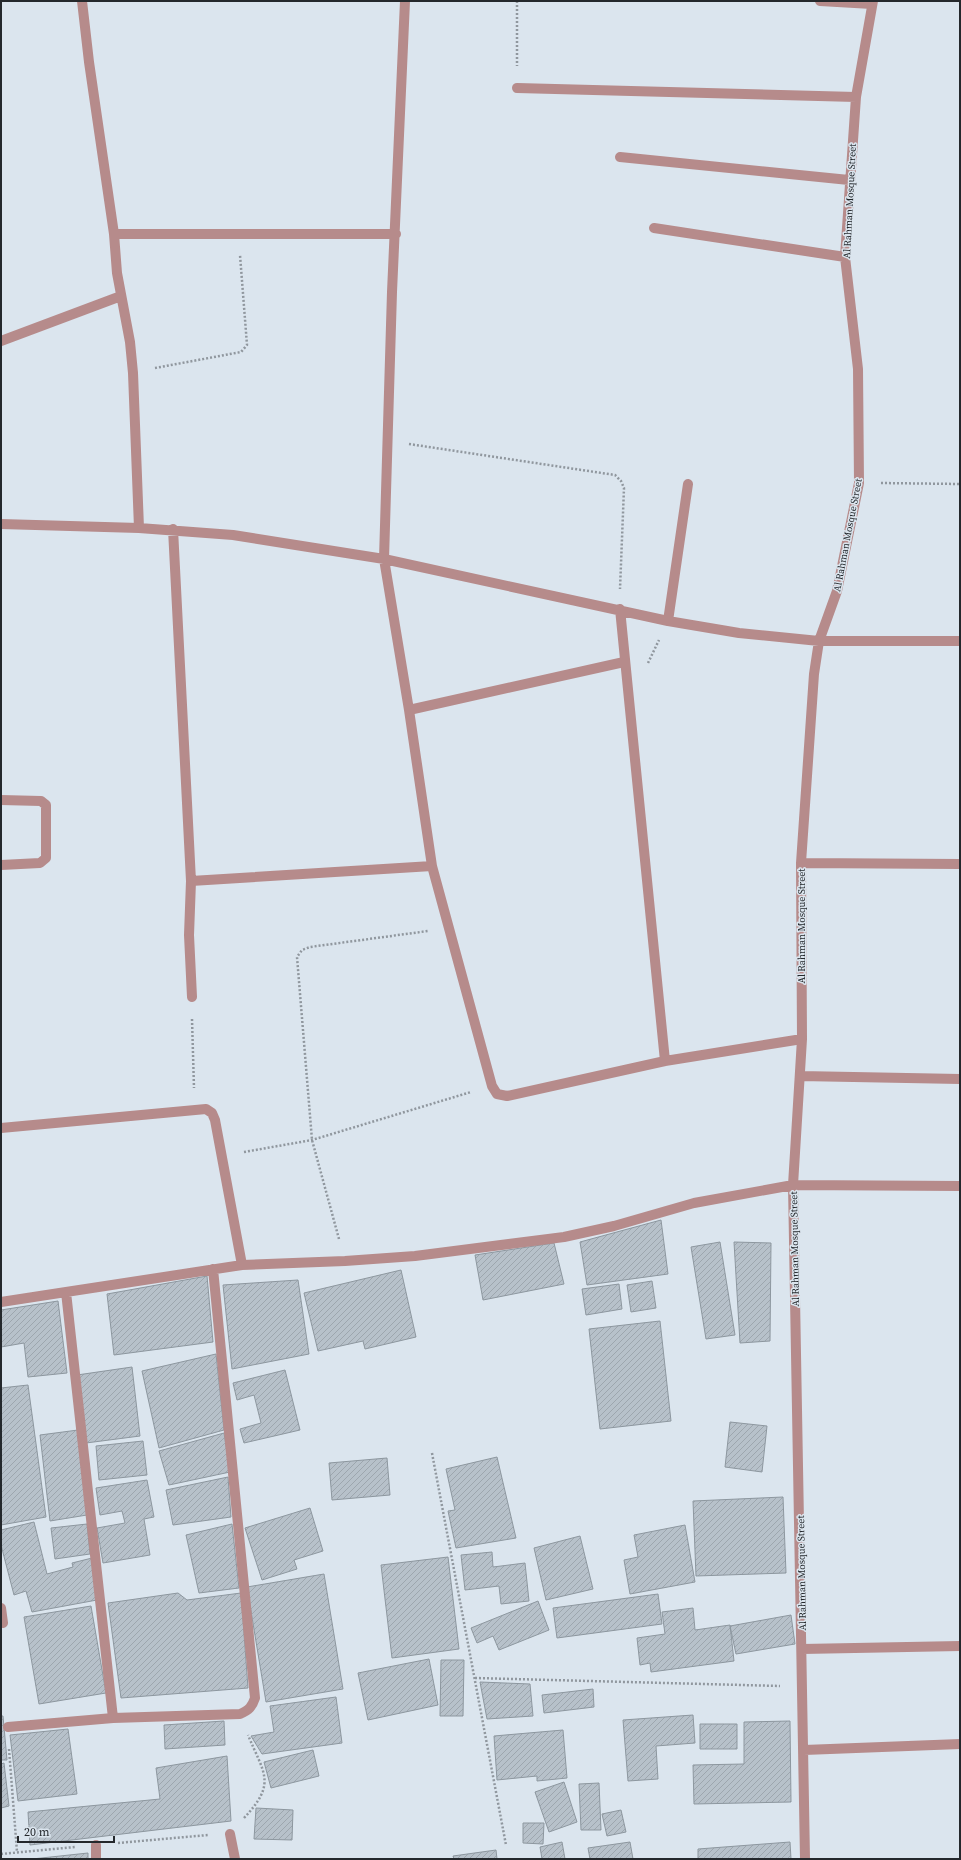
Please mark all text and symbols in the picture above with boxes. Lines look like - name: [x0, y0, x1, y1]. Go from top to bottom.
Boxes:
- street label: Al Rahman Mosque Street: [840, 142, 859, 259]
- street label: Al Rahman Mosque Street: [830, 477, 865, 593]
- street label: Al Rahman Mosque Street: [795, 868, 808, 984]
- street label: Al Rahman Mosque Street: [787, 1191, 802, 1307]
- street label: Al Rahman Mosque Street: [794, 1515, 809, 1631]
- scale bar: [18, 1818, 114, 1844]
- text: 20 m: [24, 1824, 50, 1840]

